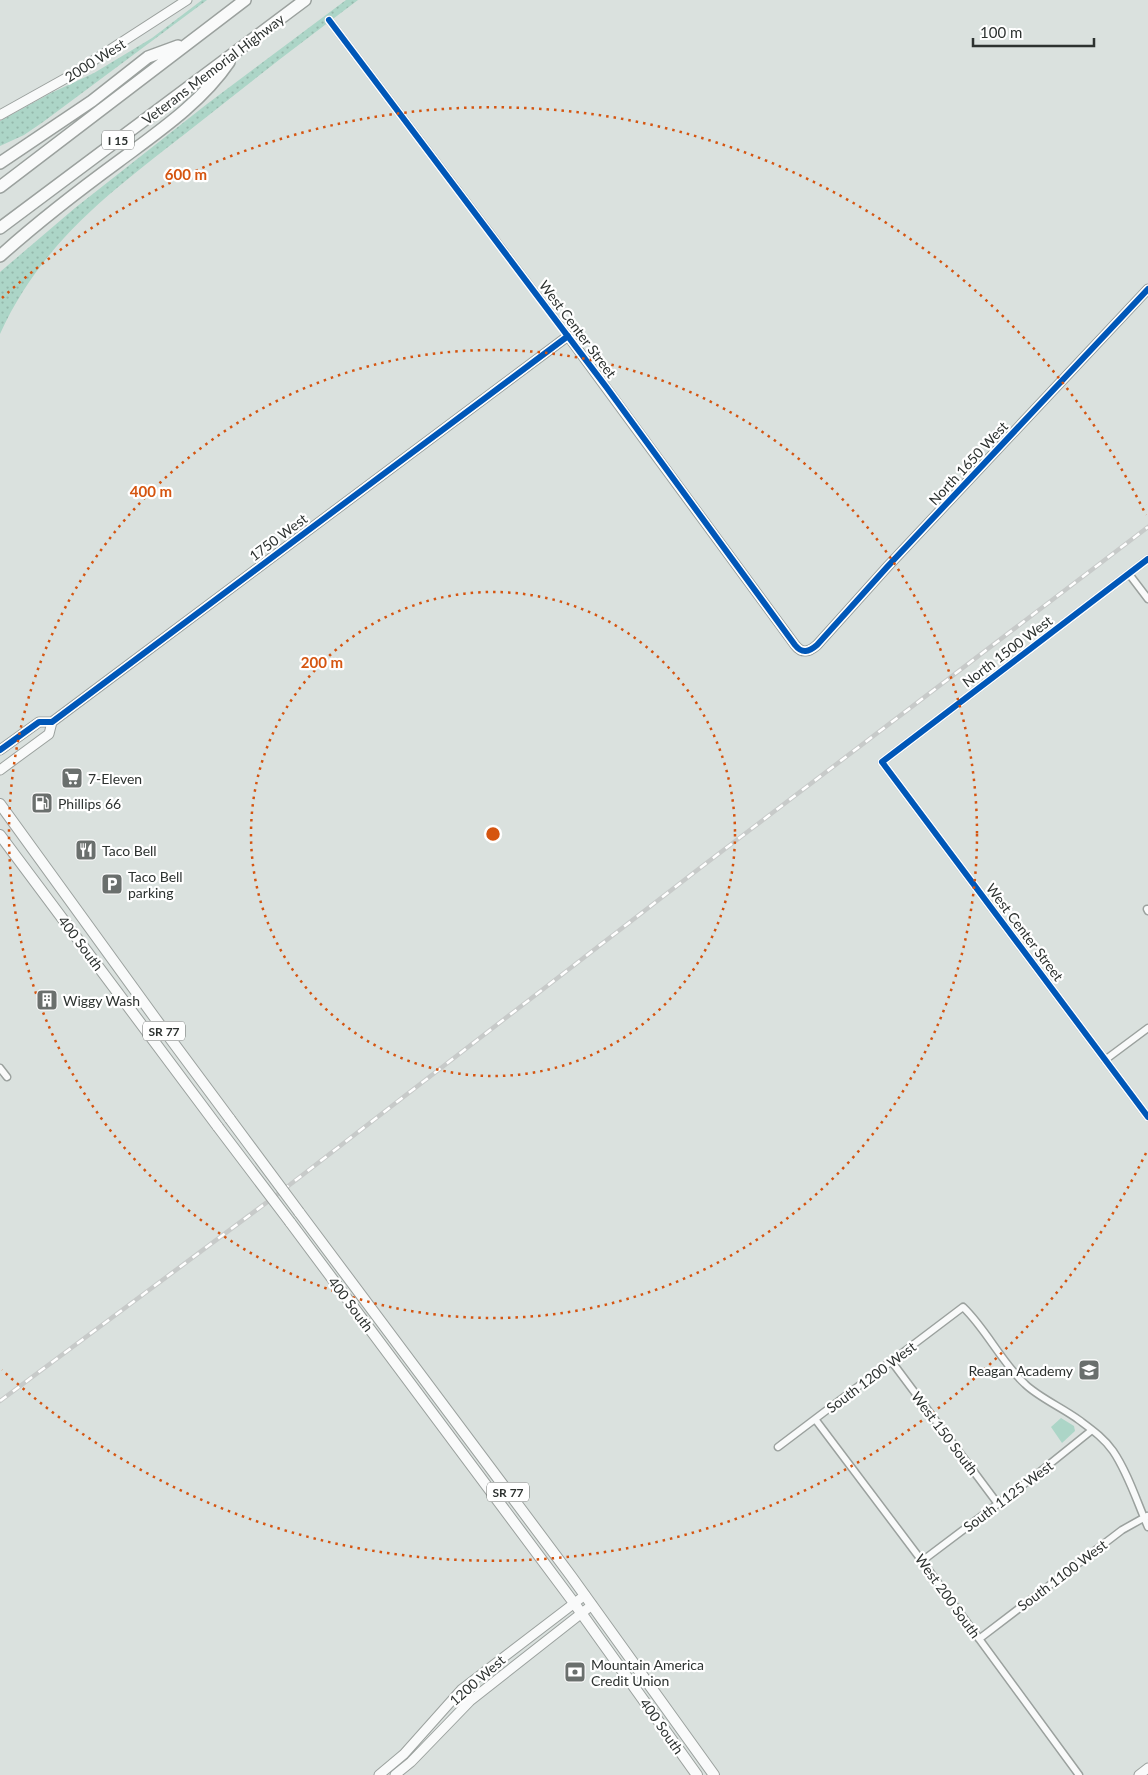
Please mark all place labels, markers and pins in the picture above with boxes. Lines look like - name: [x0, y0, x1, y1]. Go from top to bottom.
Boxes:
- supermarket icon: 7-Eleven: [60, 766, 84, 790]
- place label: 7-Eleven: [88, 770, 142, 787]
- fuel station icon: Phillips 66: [30, 791, 54, 815]
- place label: Phillips 66: [58, 795, 121, 812]
- centre of rings: [484, 825, 502, 843]
- restaurant icon: Taco Bell: [74, 838, 98, 862]
- place label: Taco Bell: [102, 842, 157, 859]
- place label: Taco Bell parking: [128, 868, 183, 901]
- parking icon: Taco Bell parking: [100, 872, 124, 896]
- building icon: Wiggy Wash: [35, 988, 59, 1012]
- place label: Wiggy Wash: [63, 992, 140, 1009]
- school or university icon: Reagan Academy: [1077, 1358, 1101, 1382]
- place label: Reagan Academy: [968, 1362, 1074, 1379]
- place label: Mountain America Credit Union: [591, 1656, 704, 1689]
- bank icon: Mountain America Credit Union: [563, 1660, 587, 1684]

